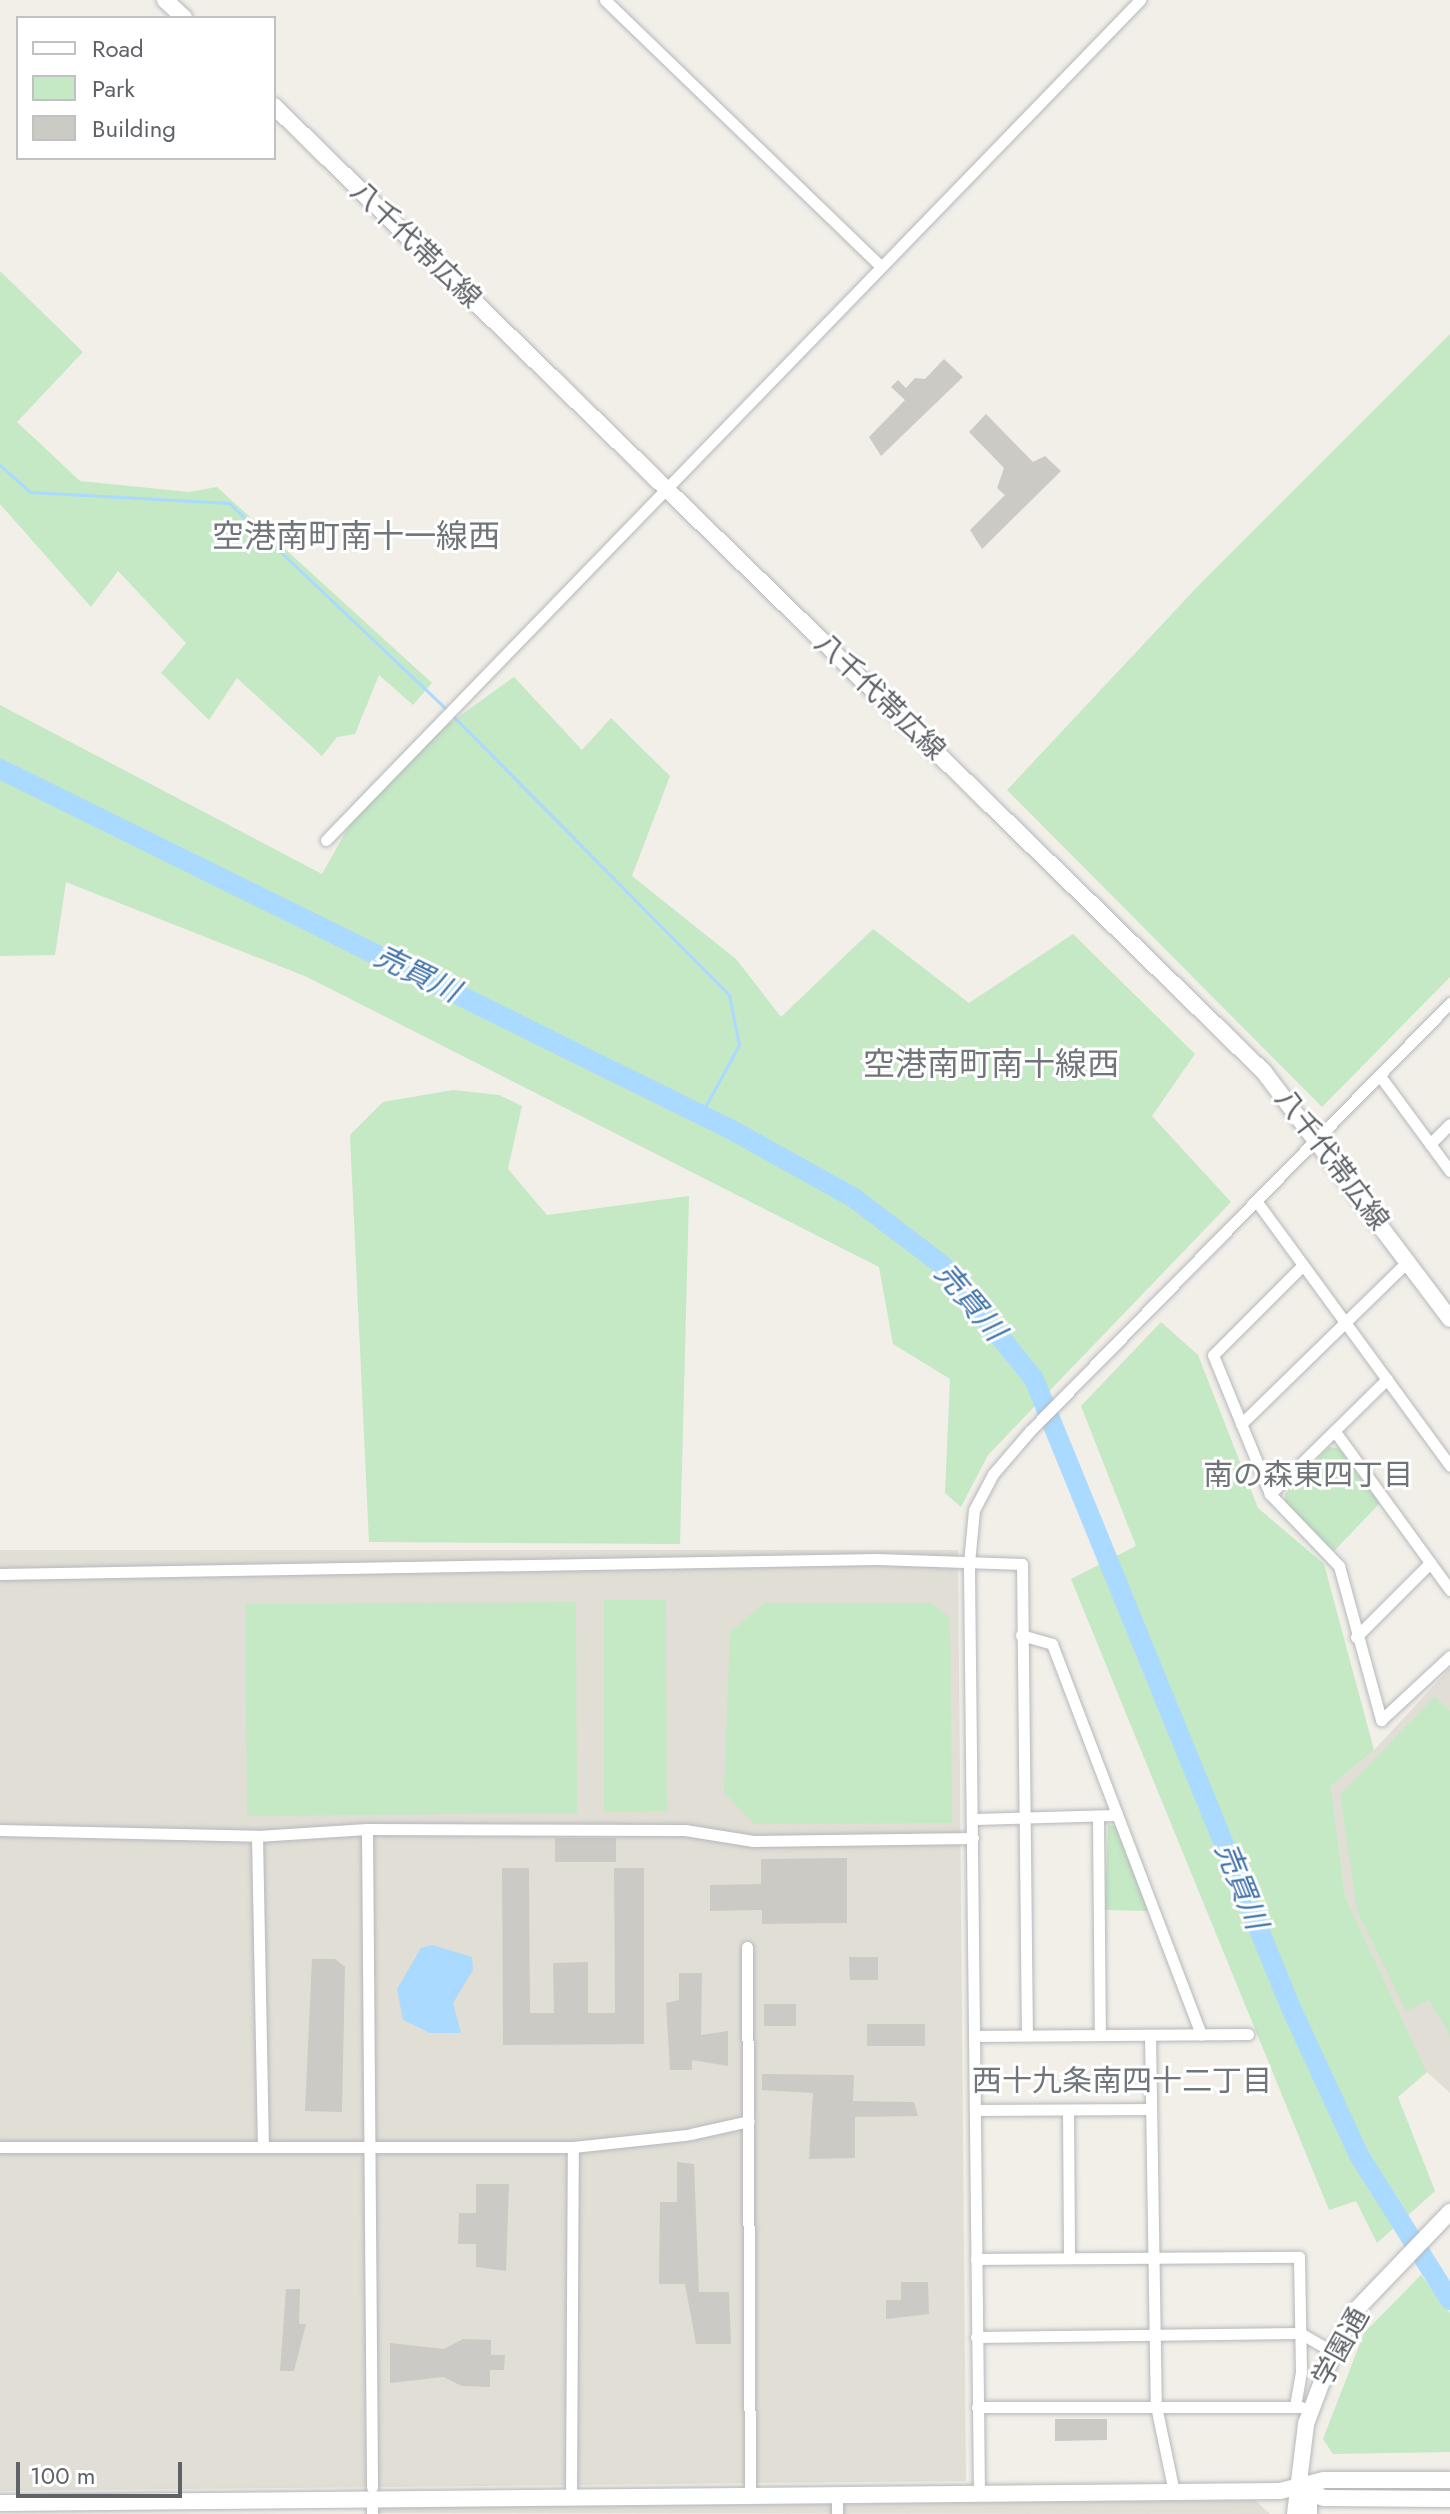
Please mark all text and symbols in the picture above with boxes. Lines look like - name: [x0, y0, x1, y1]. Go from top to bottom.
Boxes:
- legend: [16, 16, 276, 160]
- text: Road: [92, 31, 144, 66]
- text: Park: [92, 71, 135, 106]
- text: Building: [92, 111, 176, 146]
- street label: 八千代帯広線: [344, 175, 488, 315]
- district label: 空港南町南十一線西: [212, 517, 500, 555]
- street label: 八千代帯広線: [808, 627, 952, 767]
- water label: 売買川: [369, 938, 465, 1010]
- district label: 空港南町南十線西: [863, 1045, 1119, 1083]
- street label: 八千代帯広線: [1268, 1083, 1396, 1237]
- water label: 売買川: [927, 1256, 1013, 1348]
- district label: 南の森東四丁目: [1203, 1457, 1413, 1493]
- water label: 売買川: [1207, 1838, 1275, 1934]
- district label: 西十九条南四十二丁目: [972, 2063, 1272, 2099]
- street label: 学園通: [1306, 2302, 1376, 2392]
- scale bar: [20, 2446, 186, 2496]
- text: 100 m: [30, 2458, 96, 2493]

